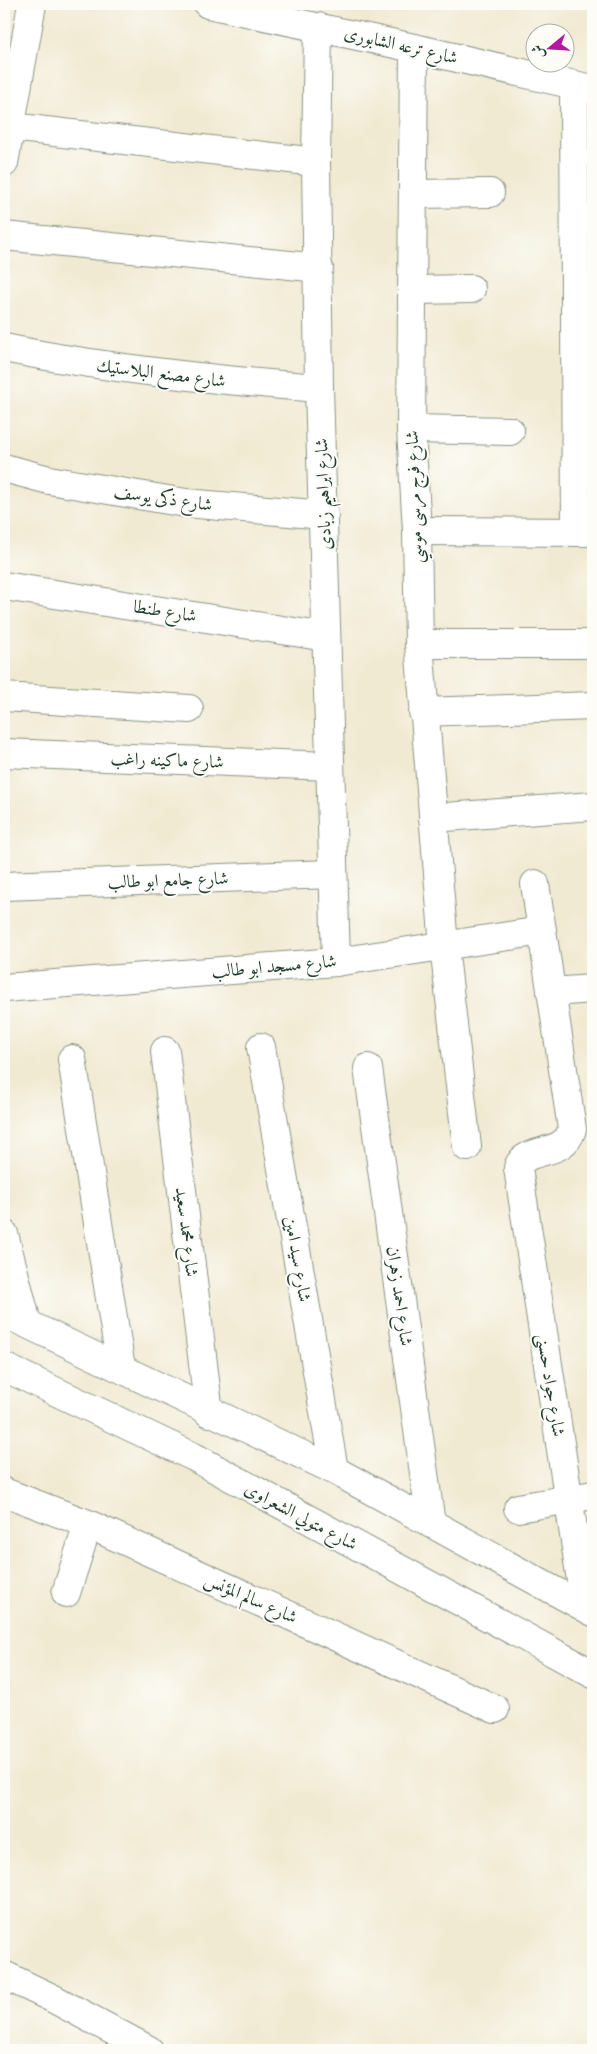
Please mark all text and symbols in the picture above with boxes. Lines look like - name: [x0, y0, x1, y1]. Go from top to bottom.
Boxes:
- street label: شارع ترعه الشابورى: [341, 18, 461, 73]
- north arrow: [524, 22, 574, 72]
- text: ش: [526, 42, 549, 62]
- street label: شارع مصنع البلاستيك: [94, 351, 227, 397]
- street label: شارع فرج مرسى موسي: [398, 430, 433, 564]
- street label: شارع ابراهيم زبادى: [307, 437, 343, 550]
- street label: شارع ذكى يوسف: [112, 477, 214, 520]
- street label: شارع طنطا: [131, 592, 199, 631]
- street label: شارع ماكينه راغب: [110, 744, 224, 777]
- street label: شارع جامع ابو طالب: [107, 864, 229, 898]
- street label: شارع مسجد ابو طالب: [210, 947, 338, 986]
- street label: شارع محمد سعيد: [167, 1185, 206, 1279]
- street label: شارع سيد امين: [276, 1214, 319, 1304]
- street label: شارع احمد زهران: [378, 1244, 421, 1348]
- street label: شارع جواد حسنى: [528, 1331, 573, 1439]
- street label: شارع متولي الشعراوى: [239, 1474, 363, 1558]
- street label: شارع سالم المؤنس: [199, 1565, 302, 1633]

